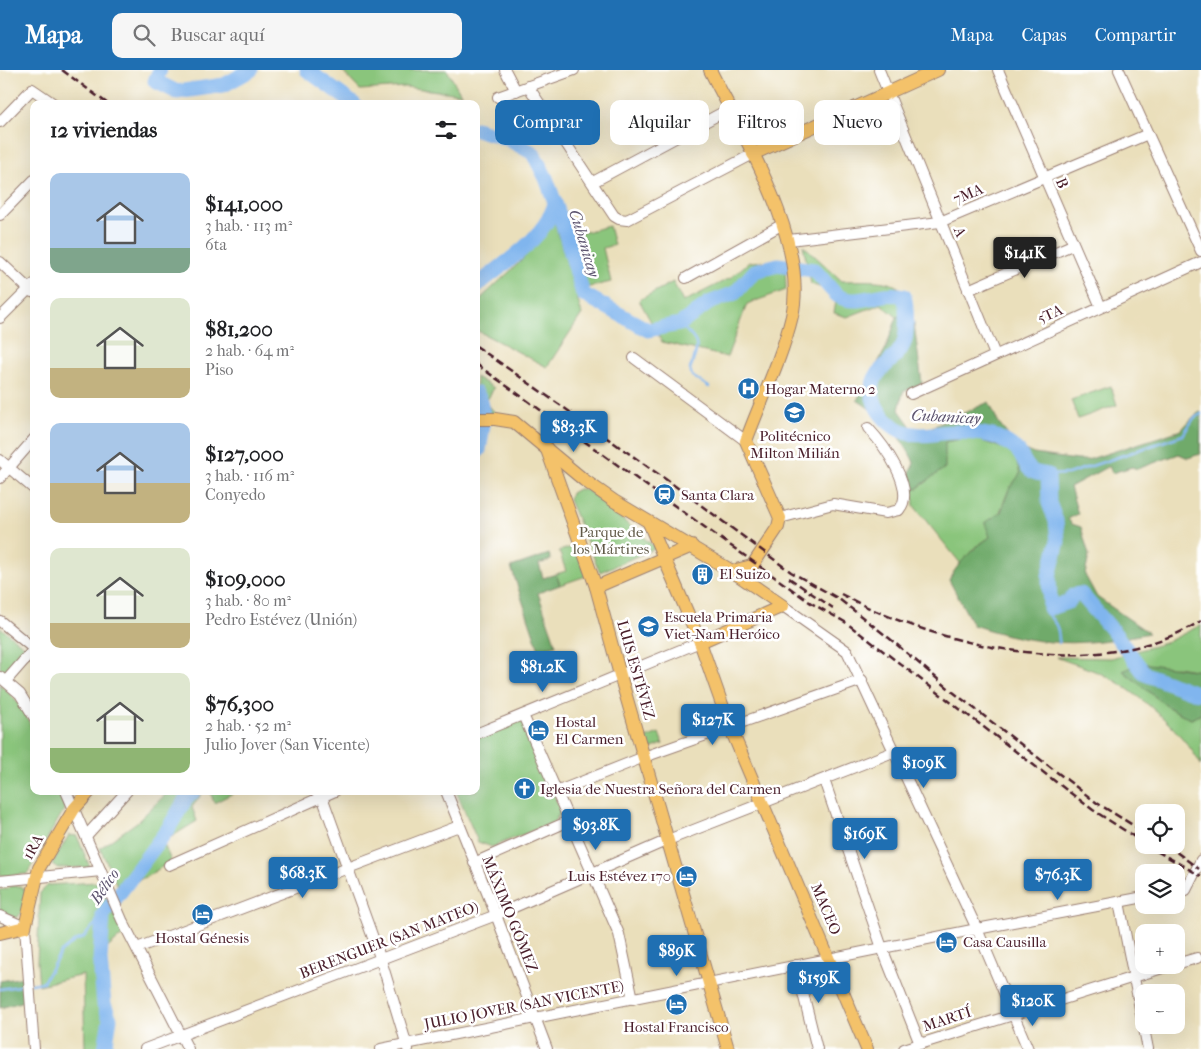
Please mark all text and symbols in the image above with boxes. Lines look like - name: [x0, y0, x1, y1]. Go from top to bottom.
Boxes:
- search box: [112, 13, 462, 58]
- text: Mapa: [25, 21, 82, 49]
- icon: search: [130, 21, 158, 49]
- text: Buscar aquí: [170, 24, 265, 46]
- text: Mapa: [951, 25, 993, 46]
- text: Capas: [1021, 25, 1067, 46]
- text: Compartir: [1095, 25, 1176, 46]
- chip: Comprar: [495, 100, 600, 145]
- chip: Alquilar: [610, 100, 709, 145]
- chip: Filtros: [719, 100, 804, 145]
- chip: Nuevo: [814, 100, 900, 145]
- icon: filters: [432, 116, 460, 144]
- text: 12 viviendas: [50, 118, 157, 142]
- street label: B: [1052, 175, 1072, 191]
- street label: 7MA: [950, 180, 986, 208]
- text: $141,000: [205, 192, 283, 216]
- icon: home: [90, 193, 150, 253]
- water label: Cubanicay: [565, 207, 604, 280]
- text: 3 hab. · 113 m²: [205, 216, 292, 235]
- street label: A: [949, 223, 970, 240]
- text: 6ta: [205, 235, 227, 254]
- pin: $141K: [990, 236, 1060, 279]
- text: $141K: [1004, 243, 1046, 262]
- street label: 5TA: [1034, 300, 1066, 327]
- text: $81,200: [205, 317, 273, 341]
- icon: home: [90, 318, 150, 378]
- text: 2 hab. · 64 m²: [205, 341, 294, 360]
- text: Piso: [205, 360, 233, 379]
- hospital icon: Hogar Materno 2: [737, 377, 761, 401]
- place label: Hogar Materno 2: [765, 380, 876, 398]
- school or university icon: Politécnico Milton Milián: [783, 401, 807, 425]
- water label: Cubanicay: [911, 405, 982, 428]
- pin: $83.3K: [533, 410, 615, 453]
- text: $83.3K: [552, 417, 596, 436]
- place label: Politécnico Milton Milián: [750, 427, 840, 462]
- text: $127,000: [205, 442, 284, 466]
- icon: home: [90, 443, 150, 503]
- text: 3 hab. · 116 m²: [205, 466, 294, 485]
- station icon: Santa Clara: [653, 483, 677, 507]
- text: Conyedo: [205, 485, 265, 504]
- place label: Santa Clara: [681, 486, 755, 504]
- park label: Parque de los Mártires: [572, 523, 650, 558]
- building icon: El Suizo: [691, 562, 715, 586]
- place label: El Suizo: [719, 565, 771, 583]
- text: $109,000: [205, 567, 286, 591]
- icon: home: [90, 568, 150, 628]
- text: 3 hab. · 80 m²: [205, 591, 291, 610]
- place label: Escuela Primaria Viet-Nam Heróico: [663, 608, 780, 643]
- text: Pedro Estévez (Unión): [205, 610, 357, 629]
- school or university icon: Escuela Primaria Viet-Nam Heróico: [636, 614, 660, 638]
- street label: LUIS ESTÉVEZ: [613, 618, 659, 722]
- pin: $81.2K: [502, 650, 584, 693]
- text: $81.2K: [520, 657, 566, 676]
- text: $76,300: [205, 692, 274, 716]
- icon: home: [90, 693, 150, 753]
- pin: $127K: [678, 704, 748, 746]
- text: $127K: [692, 710, 734, 729]
- place label: Hostal El Carmen: [555, 713, 624, 748]
- text: 2 hab. · 52 m²: [205, 716, 291, 735]
- hotel icon: Hostal El Carmen: [527, 719, 551, 743]
- text: Julio Jover (San Vicente): [205, 735, 370, 754]
- pin: $109K: [889, 746, 959, 789]
- text: $109K: [902, 753, 946, 772]
- church icon: Iglesia de Nuestra Señora del Carmen: [512, 777, 536, 801]
- place label: Iglesia de Nuestra Señora del Carmen: [540, 780, 781, 798]
- map controls: [1135, 804, 1185, 1034]
- button: locate: [1135, 804, 1185, 854]
- pin: $93.8K: [555, 808, 637, 851]
- text: $93.8K: [573, 815, 619, 834]
- pin: $169K: [830, 818, 900, 860]
- text: $169K: [843, 824, 887, 843]
- street label: 1RA: [19, 831, 47, 863]
- street label: MÁXIMO GÓMEZ: [478, 853, 542, 975]
- pin: $68.3K: [262, 856, 344, 899]
- pin: $76.3K: [1017, 858, 1099, 901]
- text: $68.3K: [280, 863, 326, 882]
- hotel icon: Luis Estévez 170: [675, 864, 699, 888]
- button: layers: [1135, 864, 1185, 914]
- water label: Bélico: [85, 865, 123, 908]
- text: $76.3K: [1035, 865, 1081, 884]
- place label: Luis Estévez 170: [568, 867, 671, 885]
- street label: MACEO: [807, 881, 845, 938]
- street label: BERENGUER (SAN MATEO): [297, 898, 481, 982]
- hotel icon: Hostal Génesis: [190, 903, 214, 927]
- button: +: [1135, 924, 1185, 974]
- place label: Hostal Génesis: [155, 929, 249, 947]
- hotel icon: Casa Causilla: [935, 930, 959, 954]
- place label: Casa Causilla: [963, 933, 1047, 951]
- pin: $89K: [647, 934, 707, 977]
- text: $89K: [659, 941, 695, 960]
- pin: $159K: [784, 962, 854, 1004]
- text: $159K: [798, 968, 840, 987]
- street label: JULIO JOVER (SAN VICENTE): [422, 977, 625, 1033]
- pin: $120K: [998, 984, 1068, 1027]
- button: −: [1135, 984, 1185, 1034]
- text: $120K: [1011, 991, 1055, 1010]
- hotel icon: Hostal Francisco: [664, 992, 688, 1016]
- street label: MARTÍ: [921, 1002, 975, 1035]
- place label: Hostal Francisco: [623, 1018, 729, 1036]

